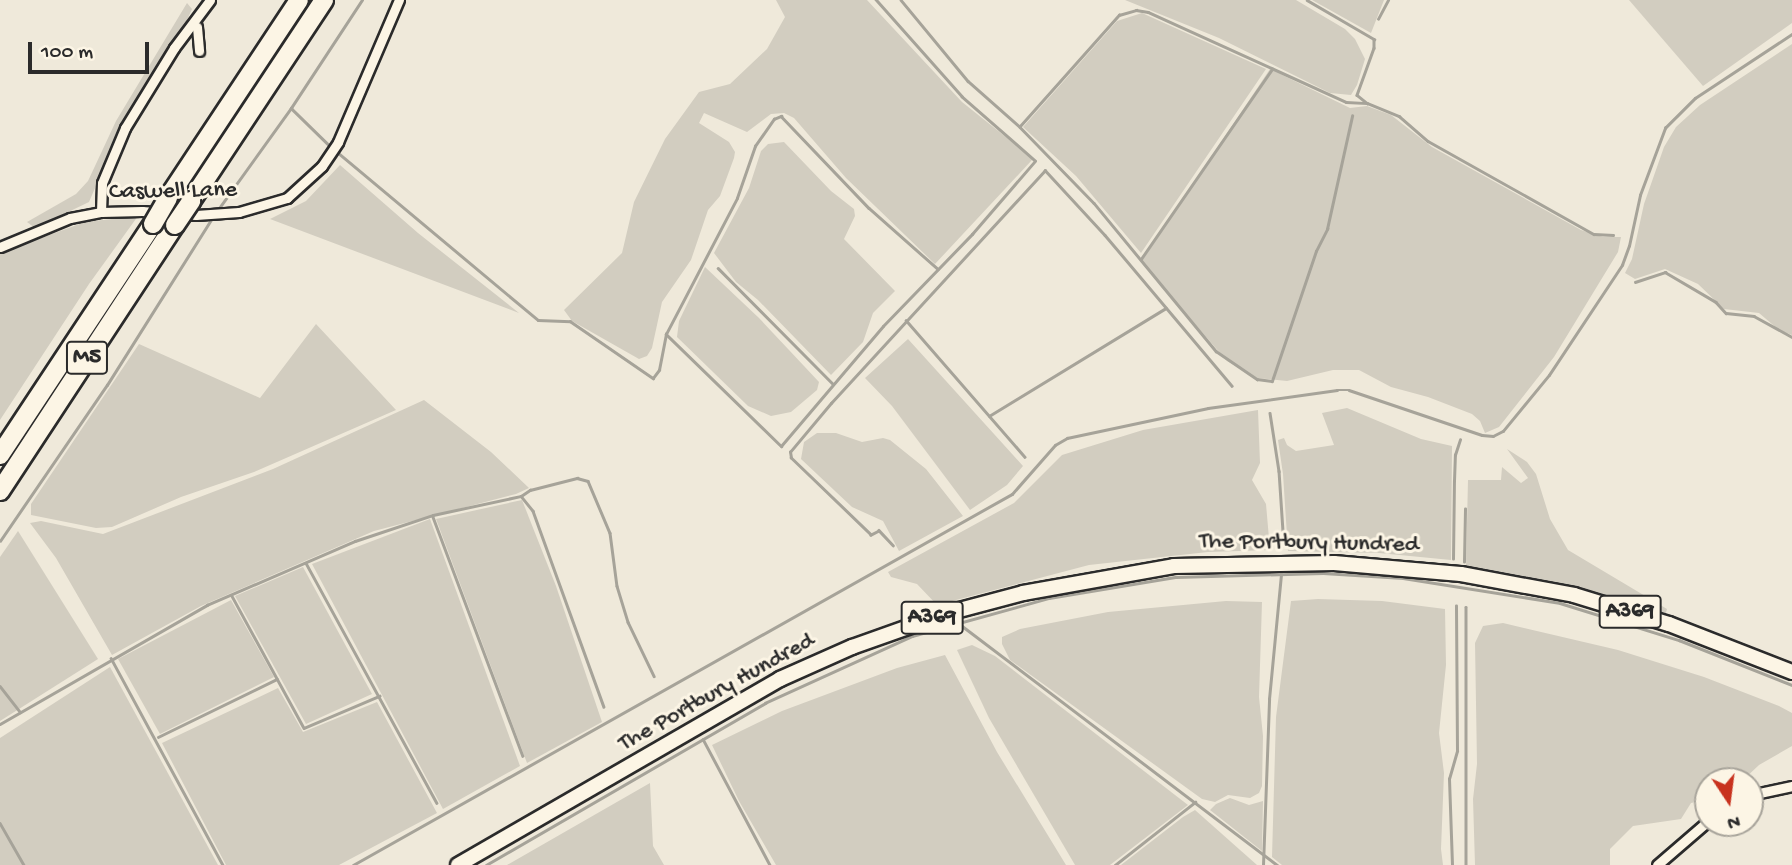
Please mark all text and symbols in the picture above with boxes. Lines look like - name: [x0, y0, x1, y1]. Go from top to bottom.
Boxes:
- scale bar: [32, 28, 152, 72]
- text: 100 m: [41, 41, 93, 66]
- street label: Caswell Lane: [109, 176, 237, 208]
- road number: M5: [64, 338, 110, 378]
- street label: The Portbury Hundred: [1199, 528, 1419, 560]
- road number: A369: [1598, 592, 1662, 632]
- road number: A369: [900, 598, 964, 638]
- street label: The Portbury Hundred: [614, 627, 820, 759]
- north arrow: [1694, 767, 1764, 837]
- text: N: [1725, 808, 1742, 834]

